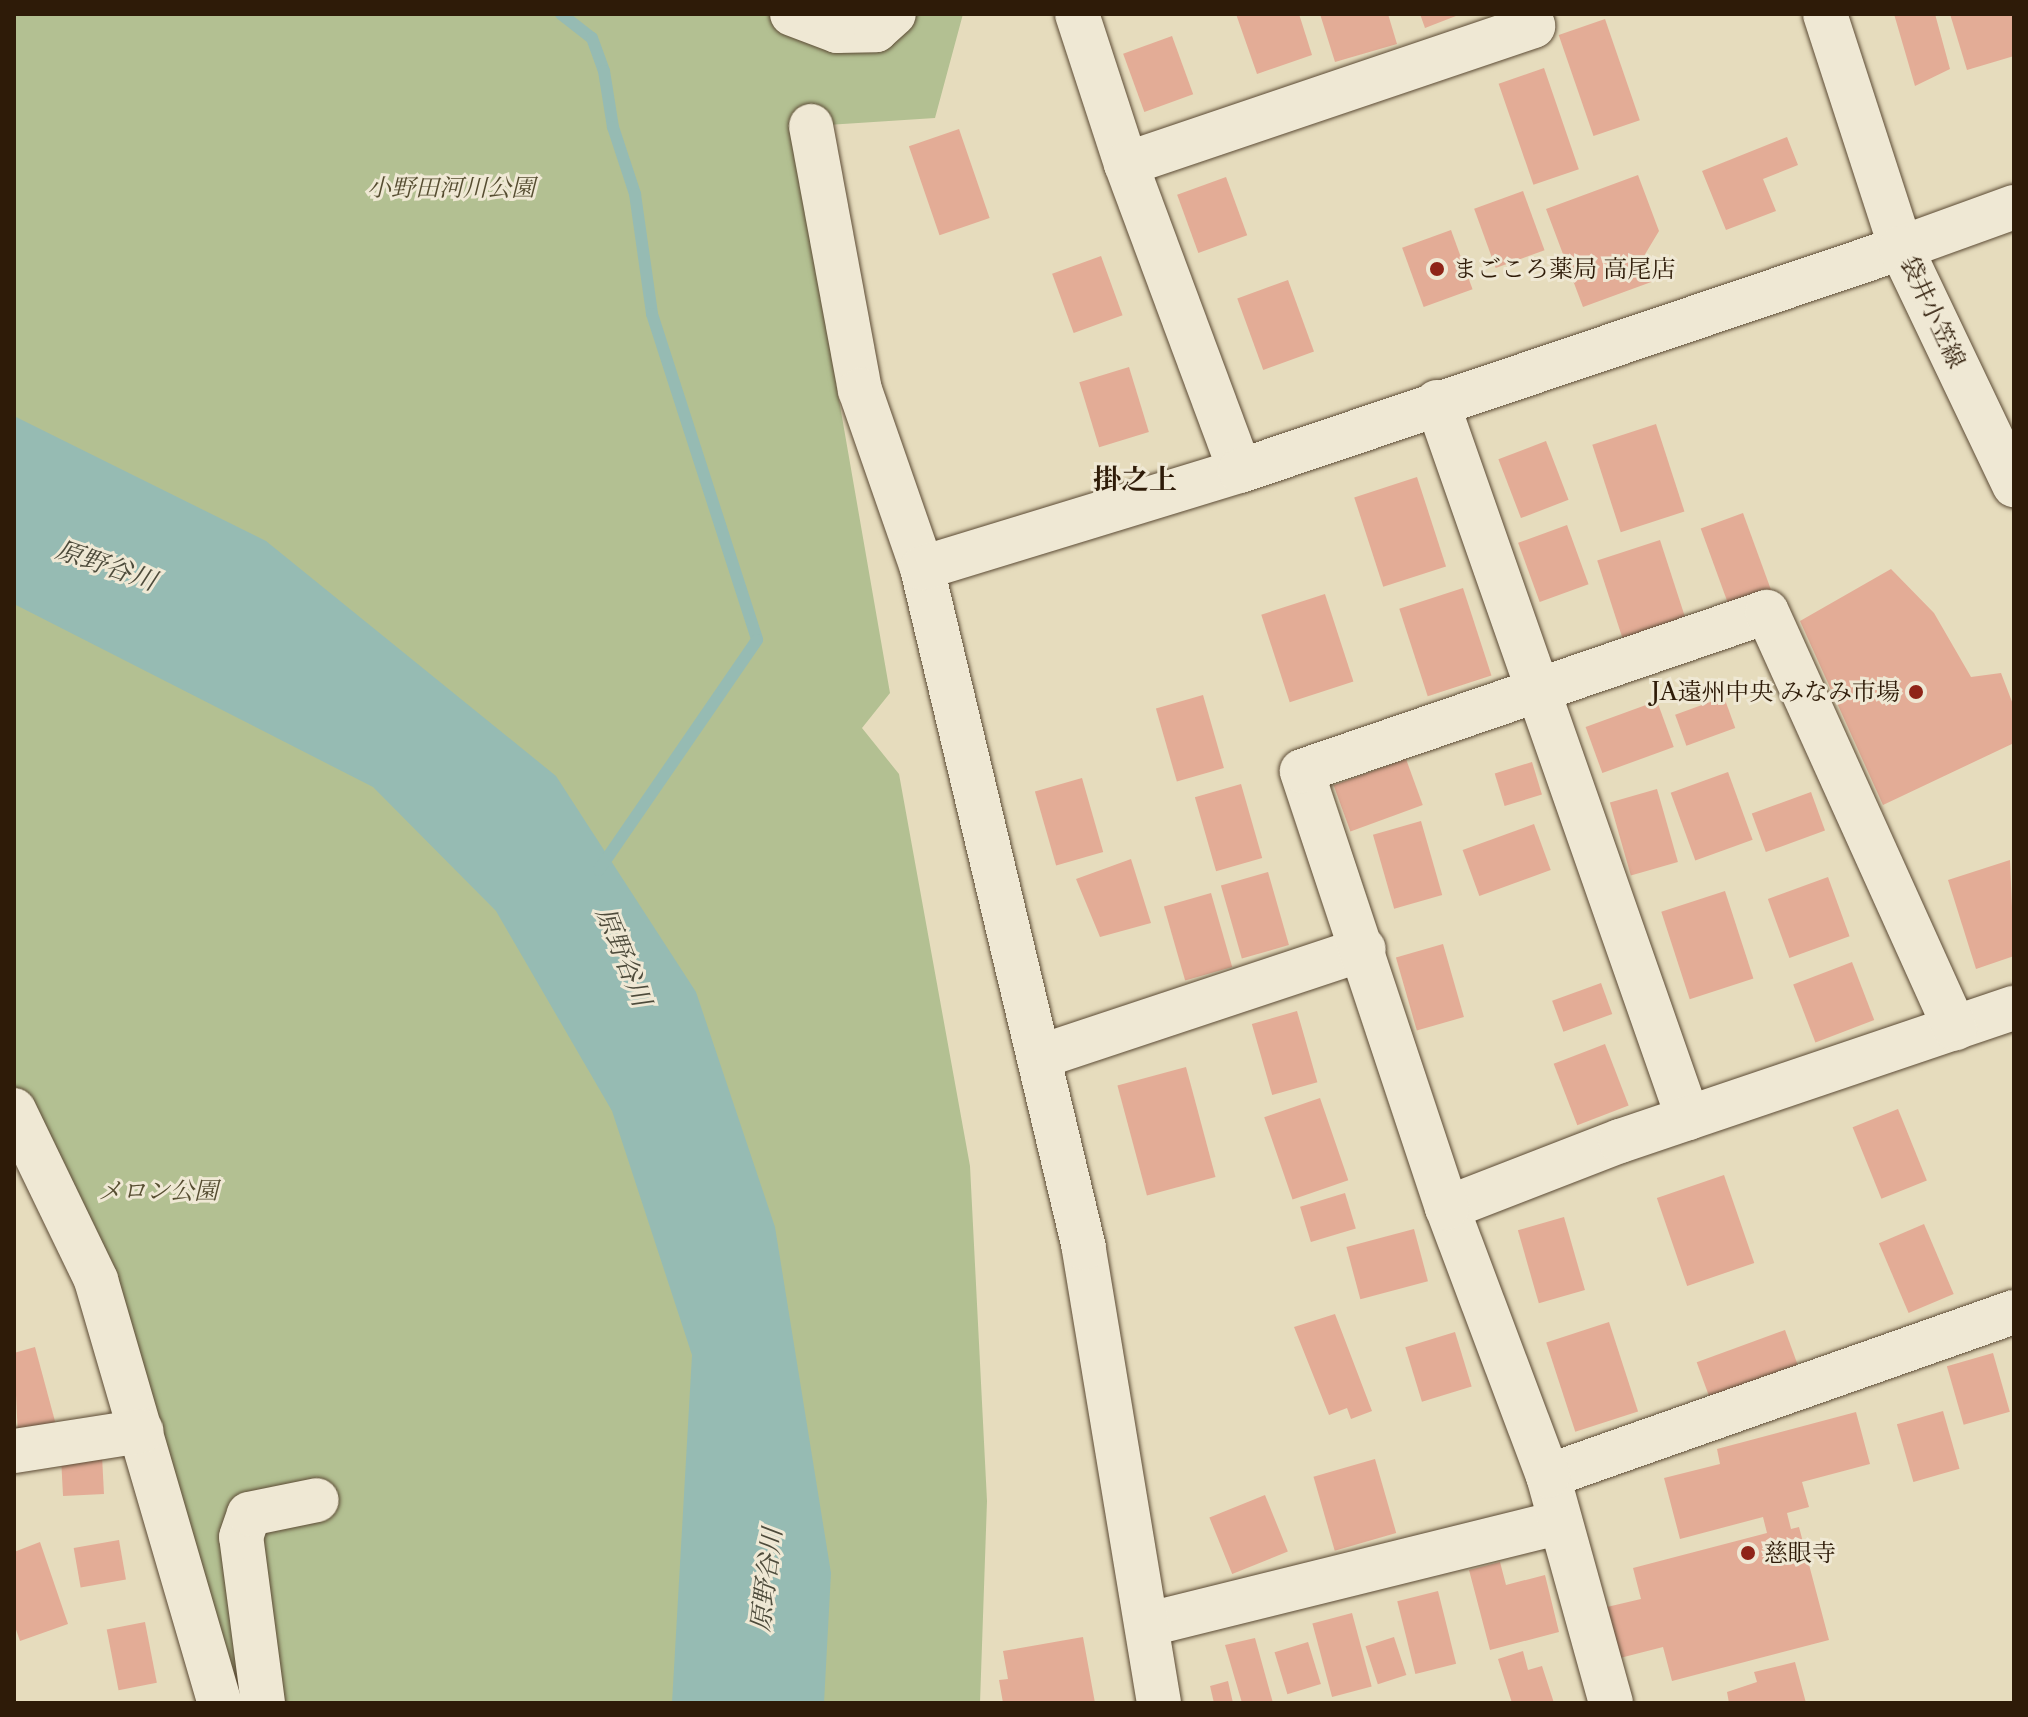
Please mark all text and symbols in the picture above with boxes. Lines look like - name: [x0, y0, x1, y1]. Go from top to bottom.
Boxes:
- park label: 小野田河川公園: [367, 174, 535, 202]
- street label: 袋井小笠線: [1895, 252, 1971, 372]
- place label: まごころ薬局 高尾店: [1453, 255, 1675, 283]
- marker: まごころ薬局 高尾店: [1428, 260, 1446, 278]
- district label: 掛之上: [1093, 462, 1177, 496]
- water label: 原野谷川: [52, 534, 160, 598]
- place label: JA遠州中央 みなみ市場: [1651, 678, 1900, 706]
- marker: JA遠州中央 みなみ市場: [1907, 683, 1925, 701]
- water label: 原野谷川: [589, 903, 657, 1011]
- park label: メロン公園: [98, 1177, 218, 1205]
- water label: 原野谷川: [745, 1526, 789, 1634]
- place label: 慈眼寺: [1764, 1539, 1836, 1567]
- marker: 慈眼寺: [1739, 1544, 1757, 1562]

